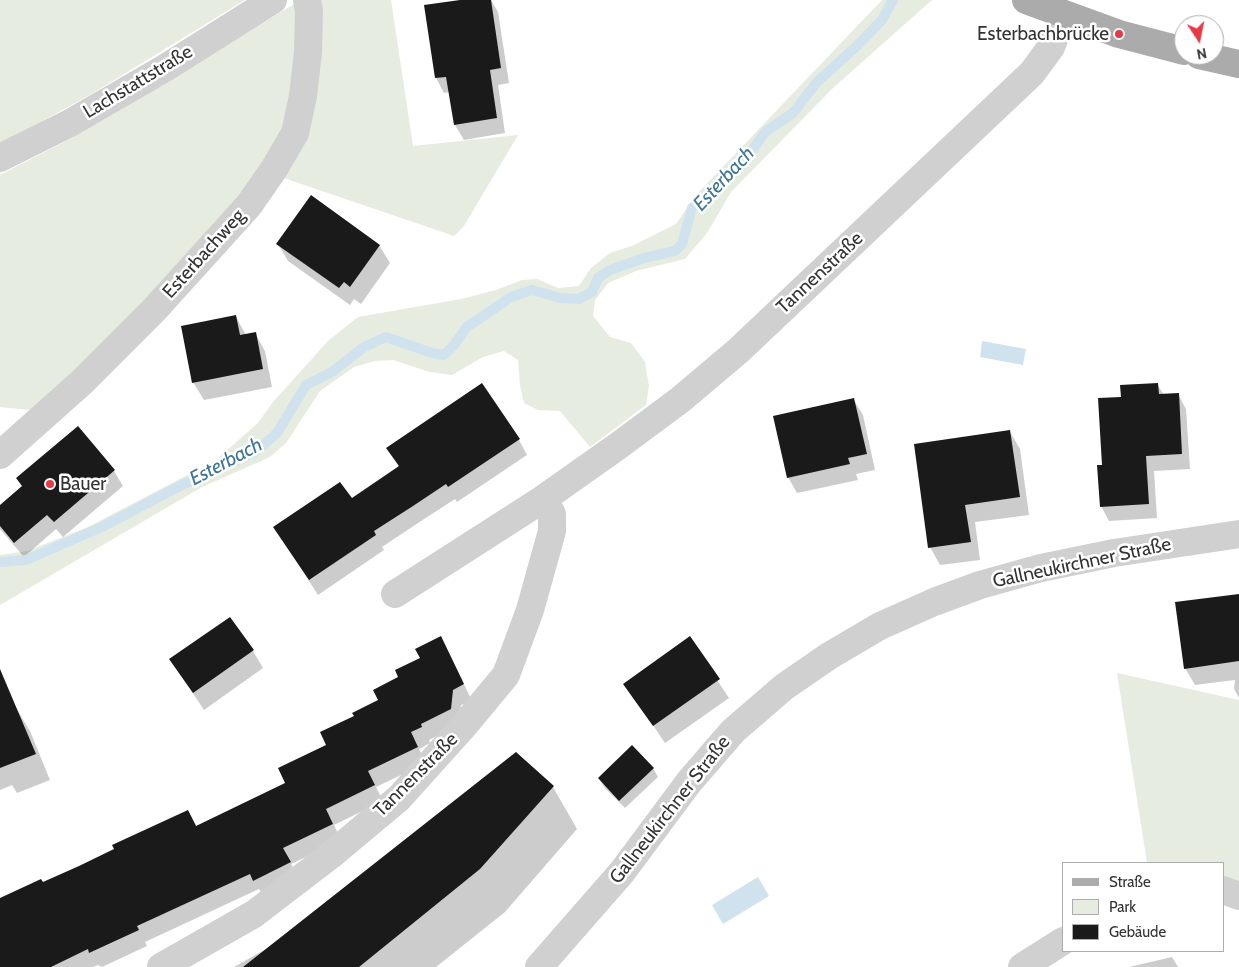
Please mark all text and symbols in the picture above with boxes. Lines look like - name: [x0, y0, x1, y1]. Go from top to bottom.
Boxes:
- north arrow: [1174, 15, 1224, 65]
- place label: Esterbachbrücke: [977, 23, 1109, 45]
- marker: Esterbachbrücke: [1113, 28, 1125, 40]
- street label: Lachstattstraße: [79, 40, 197, 124]
- text: N: [1195, 44, 1208, 64]
- water label: Esterbach: [688, 142, 760, 216]
- street label: Esterbachweg: [158, 205, 250, 303]
- street label: Tannenstraße: [772, 227, 868, 319]
- water label: Esterbach: [185, 433, 267, 491]
- place label: Bauer: [60, 473, 106, 495]
- marker: Bauer: [44, 478, 56, 490]
- street label: Gallneukirchner Straße: [991, 533, 1173, 593]
- street label: Tannenstraße: [369, 728, 463, 822]
- street label: Gallneukirchner Straße: [605, 731, 735, 889]
- legend: [1062, 862, 1224, 952]
- text: Straße: [1109, 873, 1151, 891]
- text: Park: [1109, 898, 1136, 916]
- text: Gebäude: [1109, 923, 1166, 941]

